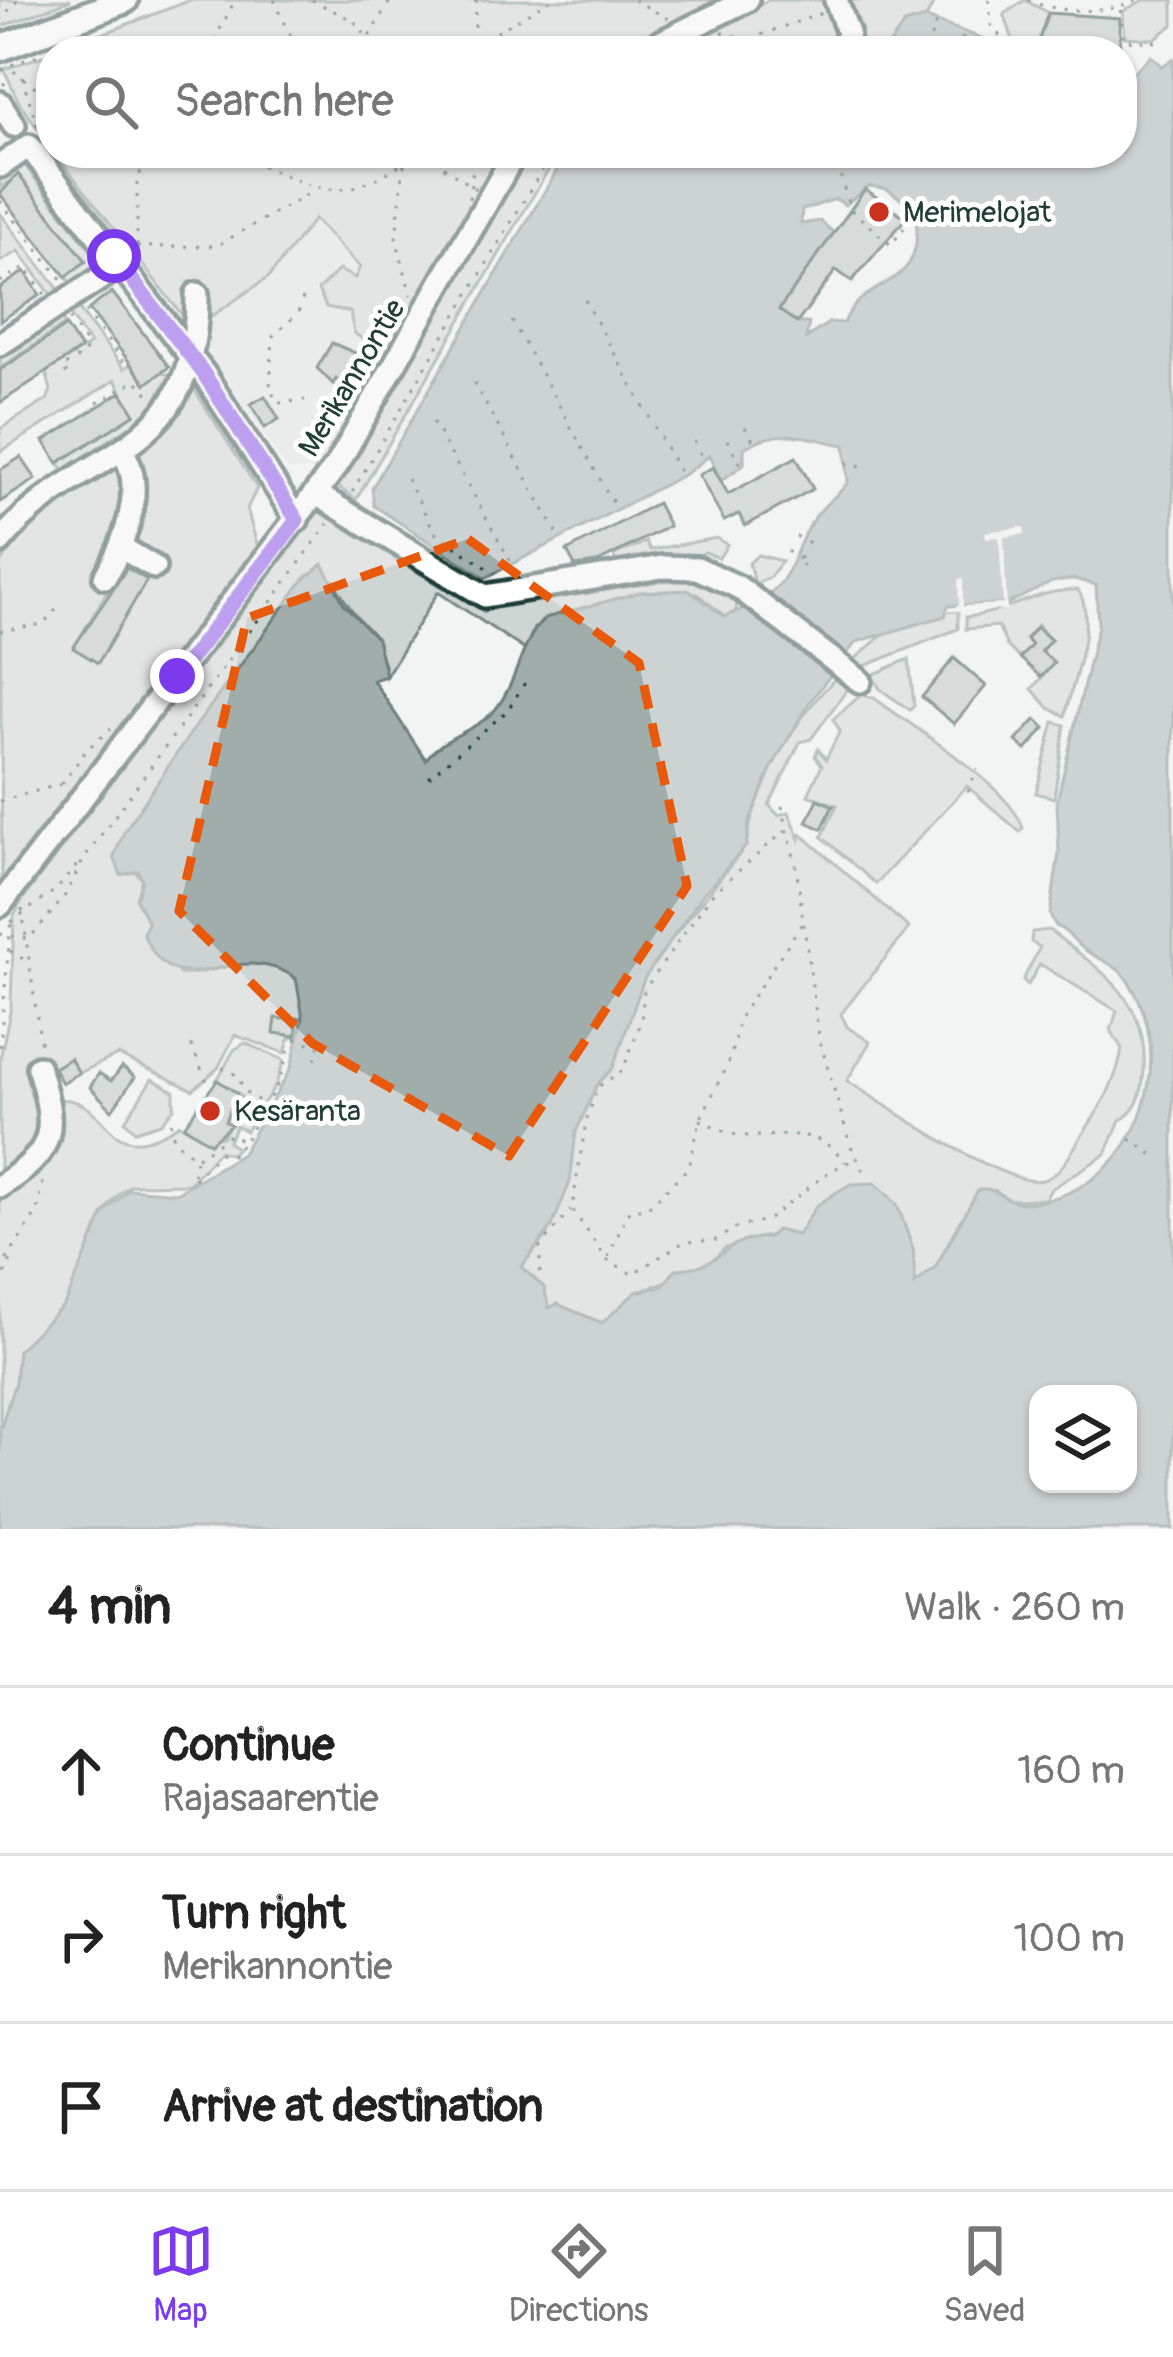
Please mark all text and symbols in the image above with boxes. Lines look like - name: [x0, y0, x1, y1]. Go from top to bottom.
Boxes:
- search box: [36, 36, 1137, 168]
- icon: search: [78, 69, 144, 135]
- text: Search here: [174, 74, 394, 130]
- place label: Merimelojat: [903, 194, 1052, 231]
- marker: Merimelojat: [866, 199, 892, 225]
- route start: [87, 229, 141, 283]
- street label: Merikannontie: [290, 292, 414, 464]
- route end: [150, 649, 204, 703]
- place label: Kesäranta: [234, 1093, 361, 1130]
- marker: Kesäranta: [197, 1098, 223, 1124]
- map controls: [1029, 1385, 1137, 1493]
- button: layers: [1029, 1385, 1137, 1493]
- text: 4 min: [48, 1575, 171, 1639]
- text: Walk · 260 m: [904, 1583, 1125, 1632]
- text: Continue: [162, 1718, 335, 1774]
- icon: ahead: [48, 1738, 114, 1804]
- text: 160 m: [1017, 1746, 1125, 1795]
- text: Rajasaarentie: [162, 1774, 379, 1823]
- text: Turn right: [162, 1886, 346, 1942]
- icon: right: [48, 1906, 114, 1972]
- text: 100 m: [1013, 1914, 1125, 1963]
- text: Merikannontie: [162, 1942, 392, 1991]
- icon: arrive: [48, 2074, 114, 2140]
- text: Arrive at destination: [162, 2079, 543, 2135]
- tab: Map: [148, 2218, 214, 2331]
- tab: Directions: [509, 2218, 649, 2331]
- tab: Saved: [944, 2218, 1025, 2331]

